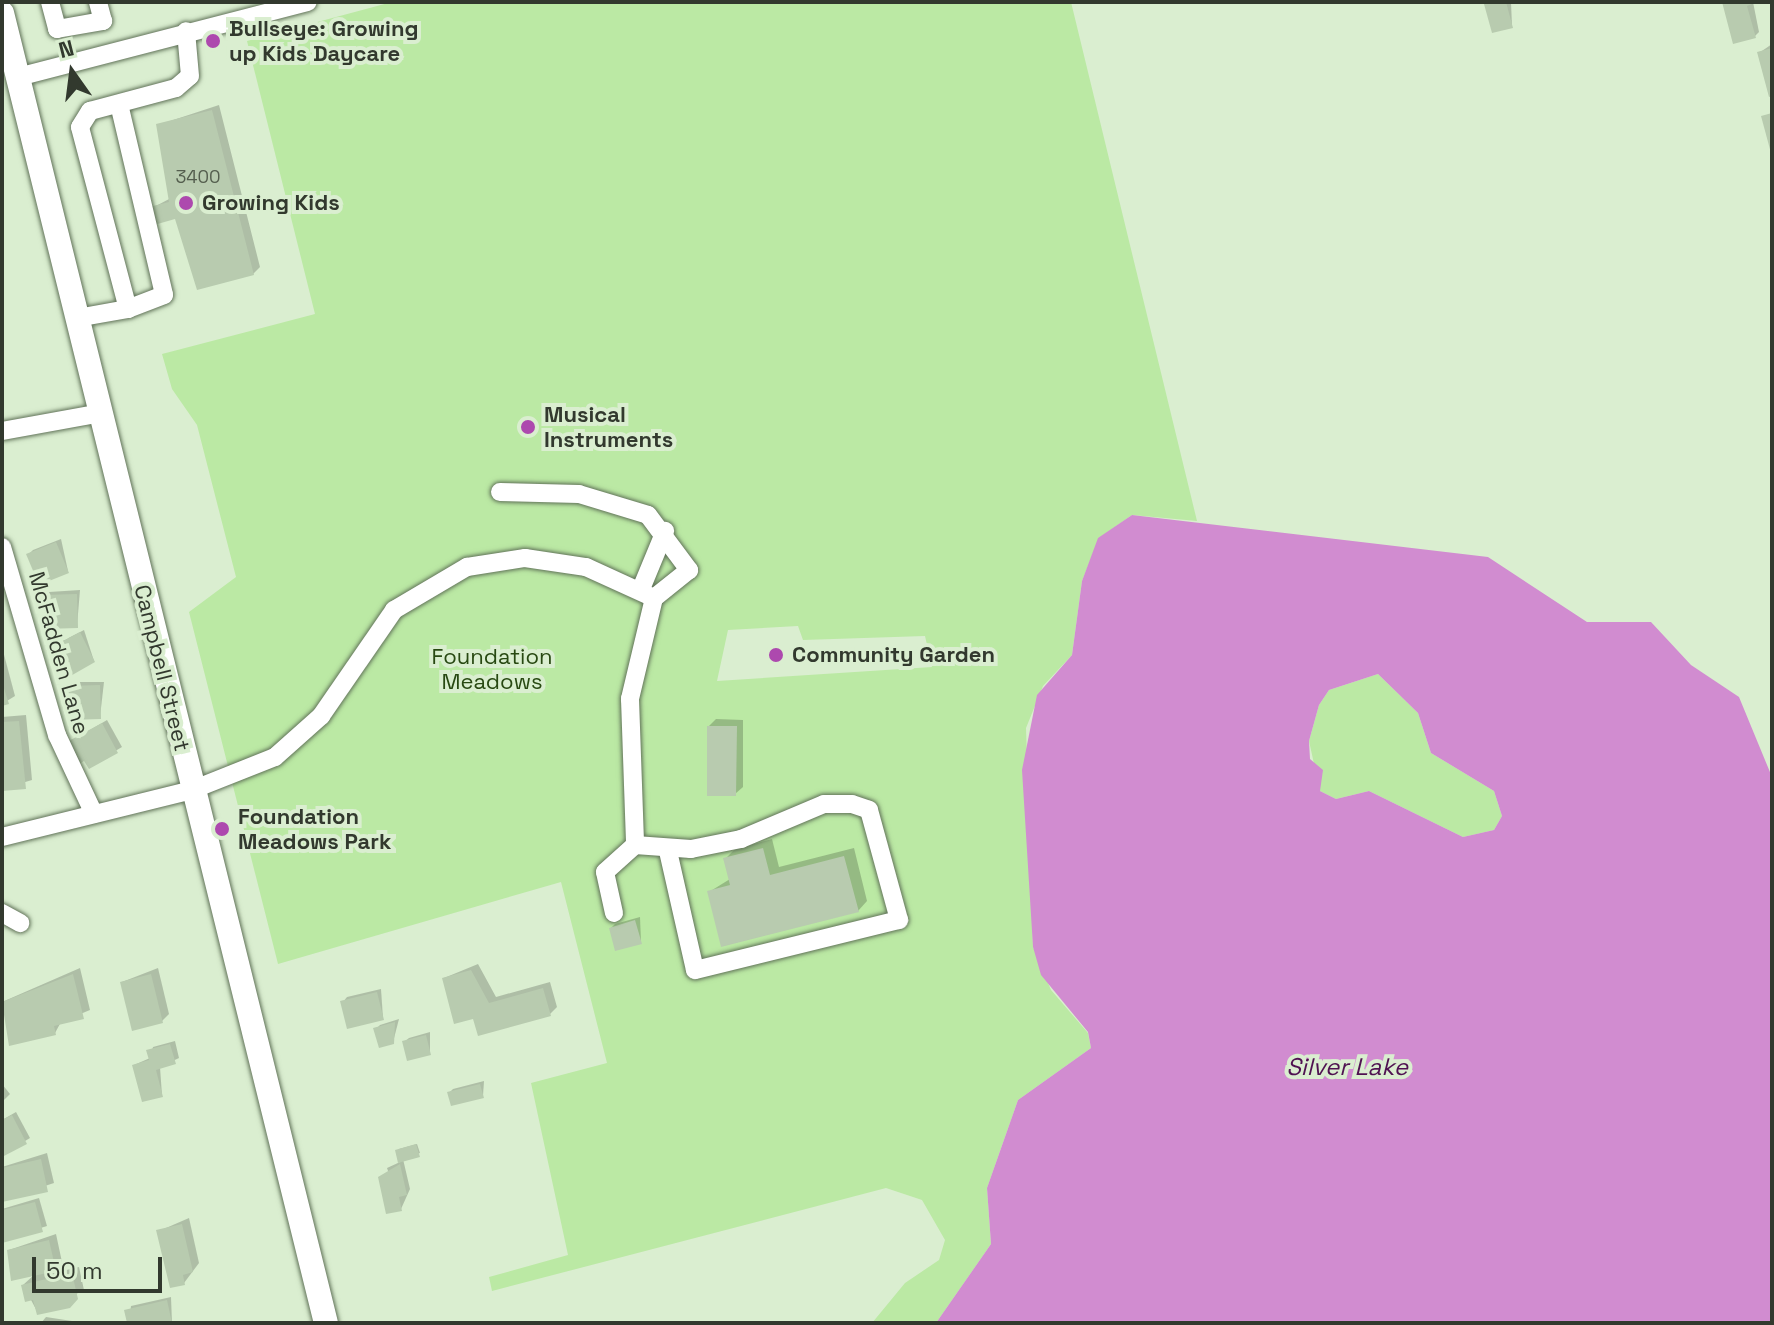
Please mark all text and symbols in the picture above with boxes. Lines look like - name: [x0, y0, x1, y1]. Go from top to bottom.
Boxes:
- place label: Bullseye: Growing up Kids Daycare: [229, 15, 418, 66]
- north arrow: [32, 32, 112, 112]
- marker: Bullseye: Growing up Kids Daycare: [204, 32, 222, 50]
- text: N: [56, 33, 77, 64]
- house number: 3400: [175, 166, 221, 188]
- place label: Growing Kids: [202, 190, 340, 216]
- marker: Growing Kids: [177, 194, 195, 212]
- place label: Musical Instruments: [544, 401, 673, 452]
- marker: Musical Instruments: [519, 418, 537, 436]
- street label: McFadden Lane: [23, 569, 95, 737]
- street label: Campbell Street: [129, 582, 195, 754]
- place label: Community Garden: [792, 642, 995, 668]
- park label: Foundation Meadows: [431, 643, 553, 694]
- marker: Community Garden: [767, 646, 785, 664]
- place label: Foundation Meadows Park: [238, 803, 391, 854]
- marker: Foundation Meadows Park: [213, 820, 231, 838]
- water label: Silver Lake: [1286, 1053, 1408, 1081]
- scale bar: [36, 1241, 166, 1291]
- text: 50 m: [46, 1255, 103, 1286]

